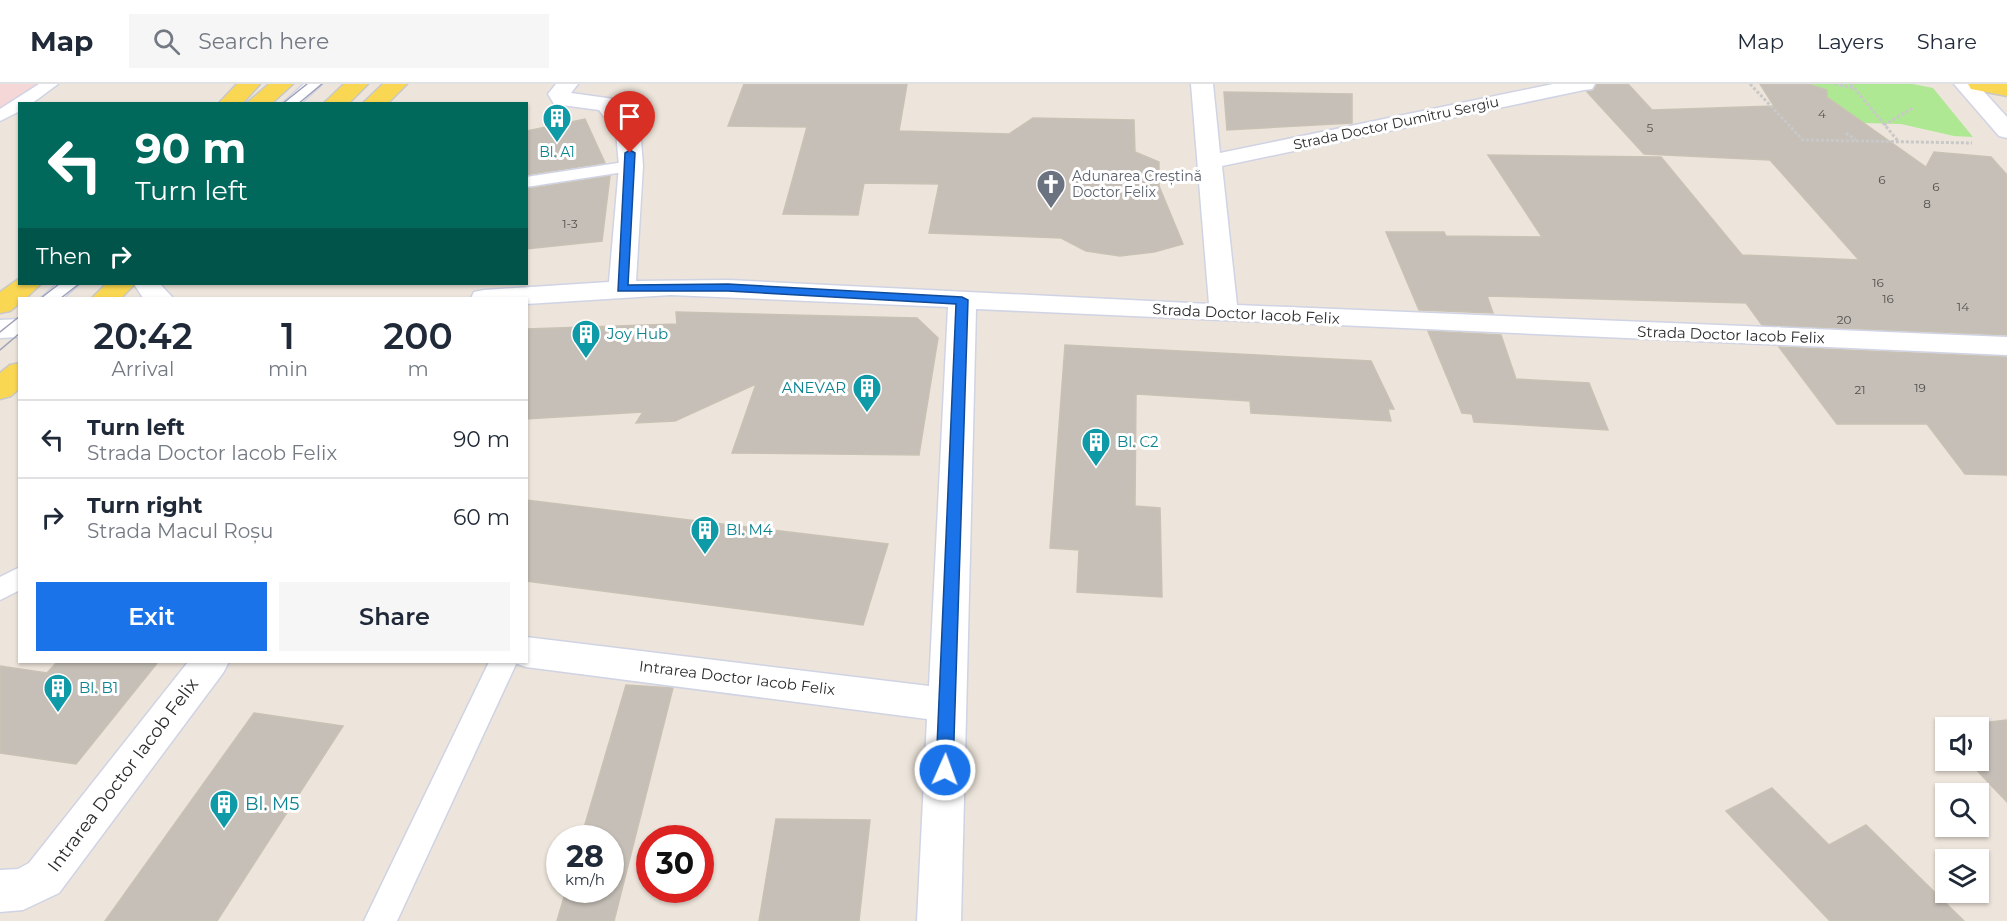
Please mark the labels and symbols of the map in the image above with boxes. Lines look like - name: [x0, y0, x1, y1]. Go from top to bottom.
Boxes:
- pin: [604, 91, 655, 153]
- street label: Strada Doctor Dumitru Sergiu: [1291, 92, 1501, 154]
- building icon: Bl. A1: [541, 102, 573, 144]
- house number: 4: [1818, 106, 1826, 121]
- house number: 5: [1647, 120, 1654, 135]
- place label: Bl. A1: [539, 143, 575, 161]
- place label: Adunarea Creștină Doctor Felix: [1072, 167, 1202, 201]
- church icon: Adunarea Creștină Doctor Felix: [1035, 168, 1067, 210]
- house number: 6: [1878, 172, 1886, 187]
- house number: 6: [1932, 179, 1940, 194]
- house number: 8: [1923, 196, 1931, 211]
- house number: 1-3: [562, 216, 578, 231]
- house number: 16: [1872, 275, 1884, 290]
- house number: 16: [1882, 291, 1894, 306]
- street label: Strada Doctor Iacob Felix: [1152, 299, 1340, 328]
- house number: 14: [1957, 299, 1969, 314]
- house number: 20: [1837, 312, 1851, 327]
- building icon: Joy Hub: [570, 318, 602, 360]
- street label: Strada Doctor Iacob Felix: [1637, 322, 1825, 347]
- place label: Joy Hub: [606, 324, 668, 343]
- building icon: ANEVAR: [851, 372, 883, 414]
- place label: ANEVAR: [782, 378, 846, 397]
- house number: 19: [1914, 380, 1926, 395]
- house number: 21: [1854, 382, 1866, 397]
- building icon: Bl. C2: [1080, 426, 1112, 468]
- place label: Bl. C2: [1117, 432, 1159, 451]
- building icon: Bl. M4: [689, 514, 721, 556]
- place label: Bl. M4: [726, 520, 773, 539]
- street label: Intrarea Doctor Iacob Felix: [638, 656, 836, 699]
- building icon: Bl. B1: [42, 672, 74, 714]
- street label: Intrarea Doctor Iacob Felix: [43, 673, 203, 876]
- place label: Bl. B1: [79, 678, 118, 697]
- position arrow: [913, 738, 977, 802]
- building icon: Bl. M5: [208, 788, 240, 830]
- place label: Bl. M5: [245, 793, 299, 815]
- speed limit sign: 30: [636, 825, 714, 903]

